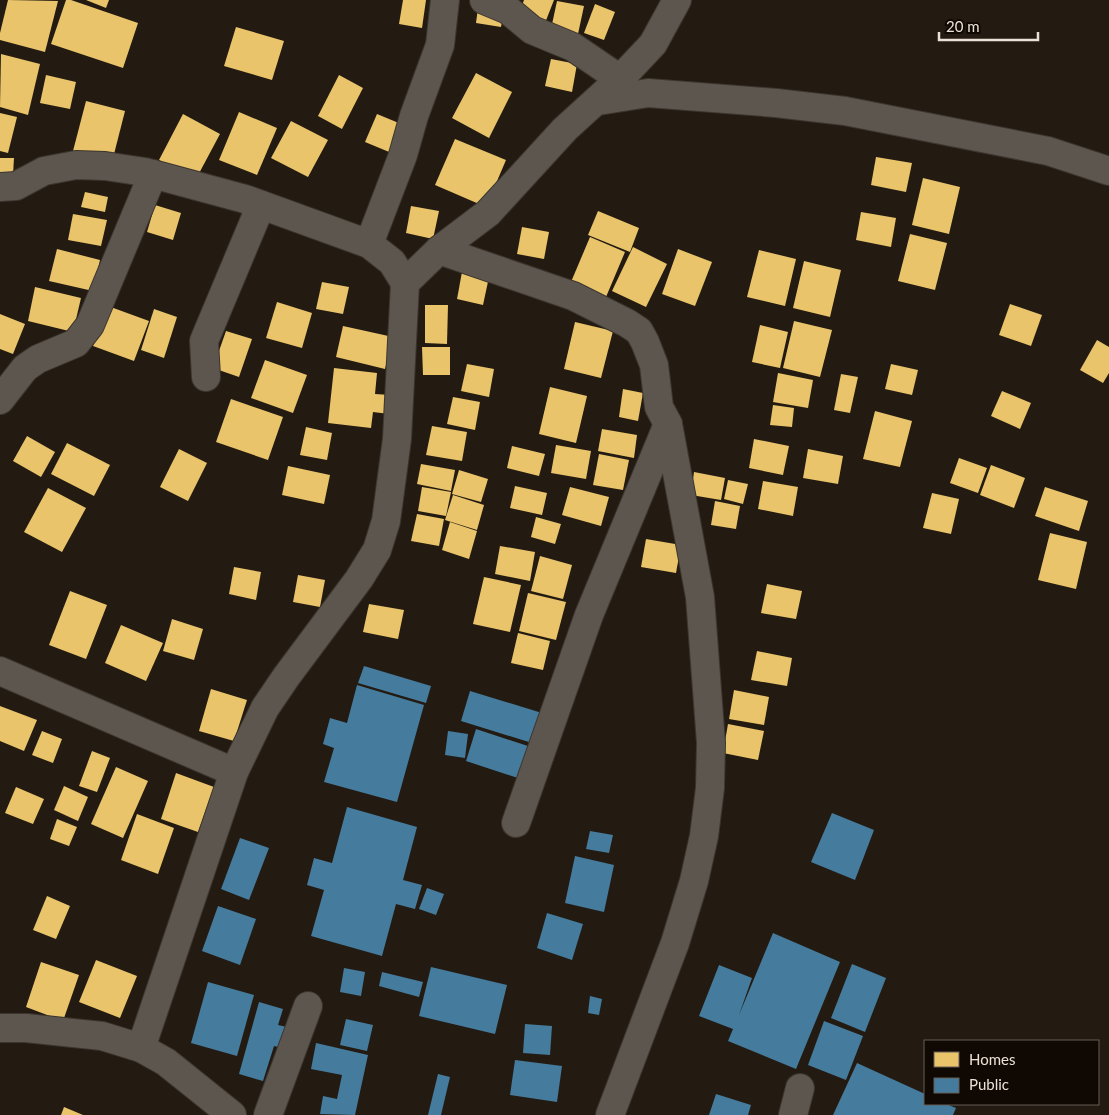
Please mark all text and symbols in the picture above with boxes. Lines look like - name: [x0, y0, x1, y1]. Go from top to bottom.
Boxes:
- scale bar: [939, 10, 1038, 42]
- text: 20 m: [946, 17, 980, 35]
- legend: [924, 1040, 1099, 1105]
- text: Homes: [969, 1050, 1015, 1068]
- text: Public: [969, 1075, 1009, 1093]

